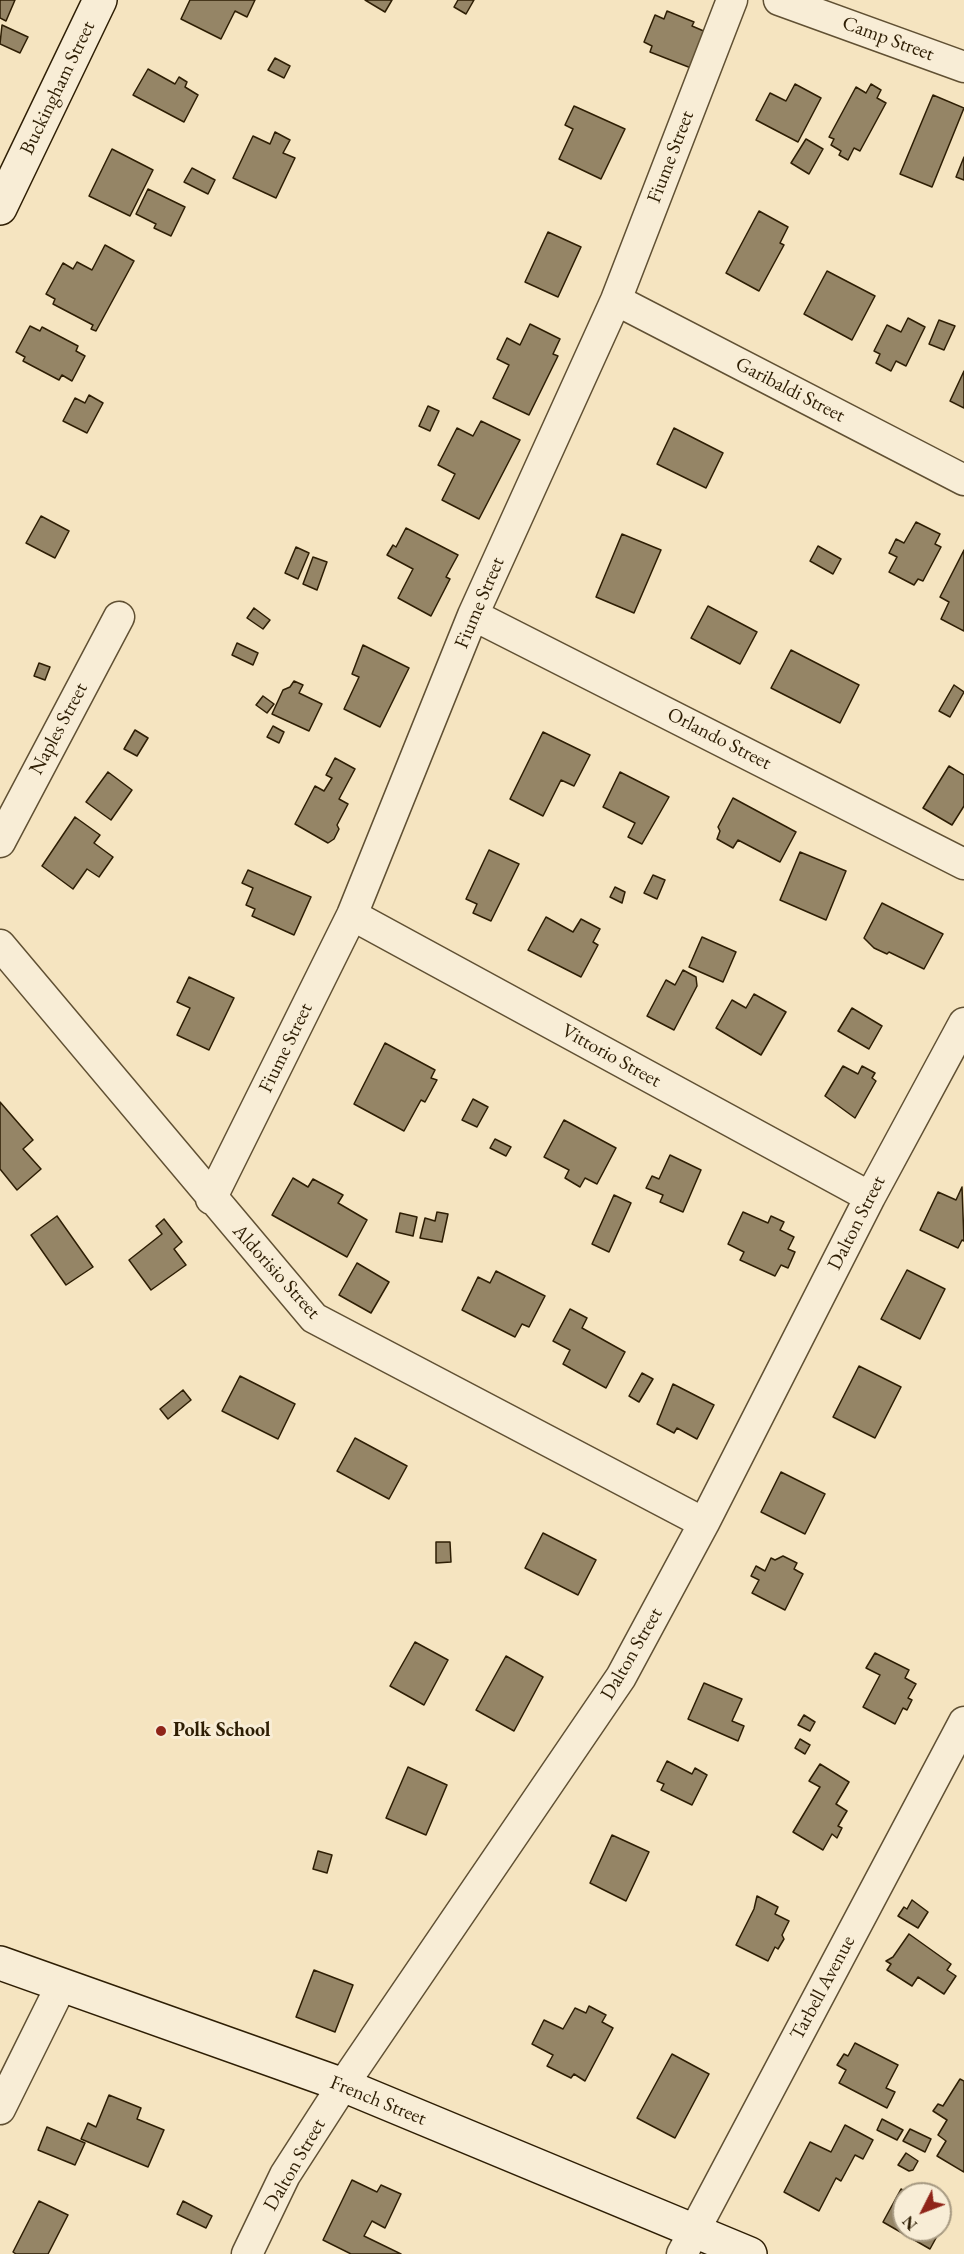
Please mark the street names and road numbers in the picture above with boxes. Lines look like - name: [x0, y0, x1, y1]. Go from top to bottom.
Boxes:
- street label: Camp Street: [839, 11, 937, 67]
- street label: Buckingham Street: [15, 17, 101, 159]
- street label: Fiume Street: [642, 107, 700, 207]
- street label: Garibaldi Street: [731, 352, 849, 428]
- street label: Fiume Street: [450, 554, 510, 652]
- street label: Naples Street: [25, 679, 93, 779]
- street label: Orlando Street: [663, 703, 775, 775]
- street label: Fiume Street: [254, 999, 318, 1097]
- street label: Vittorio Street: [557, 1019, 665, 1093]
- street label: Dalton Street: [823, 1172, 891, 1274]
- street label: Aldorisio Street: [227, 1220, 325, 1324]
- street label: Dalton Street: [596, 1604, 668, 1704]
- street label: Tarbell Avenue: [785, 1932, 861, 2044]
- street label: French Street: [326, 2071, 430, 2131]
- street label: Dalton Street: [259, 2115, 331, 2215]

